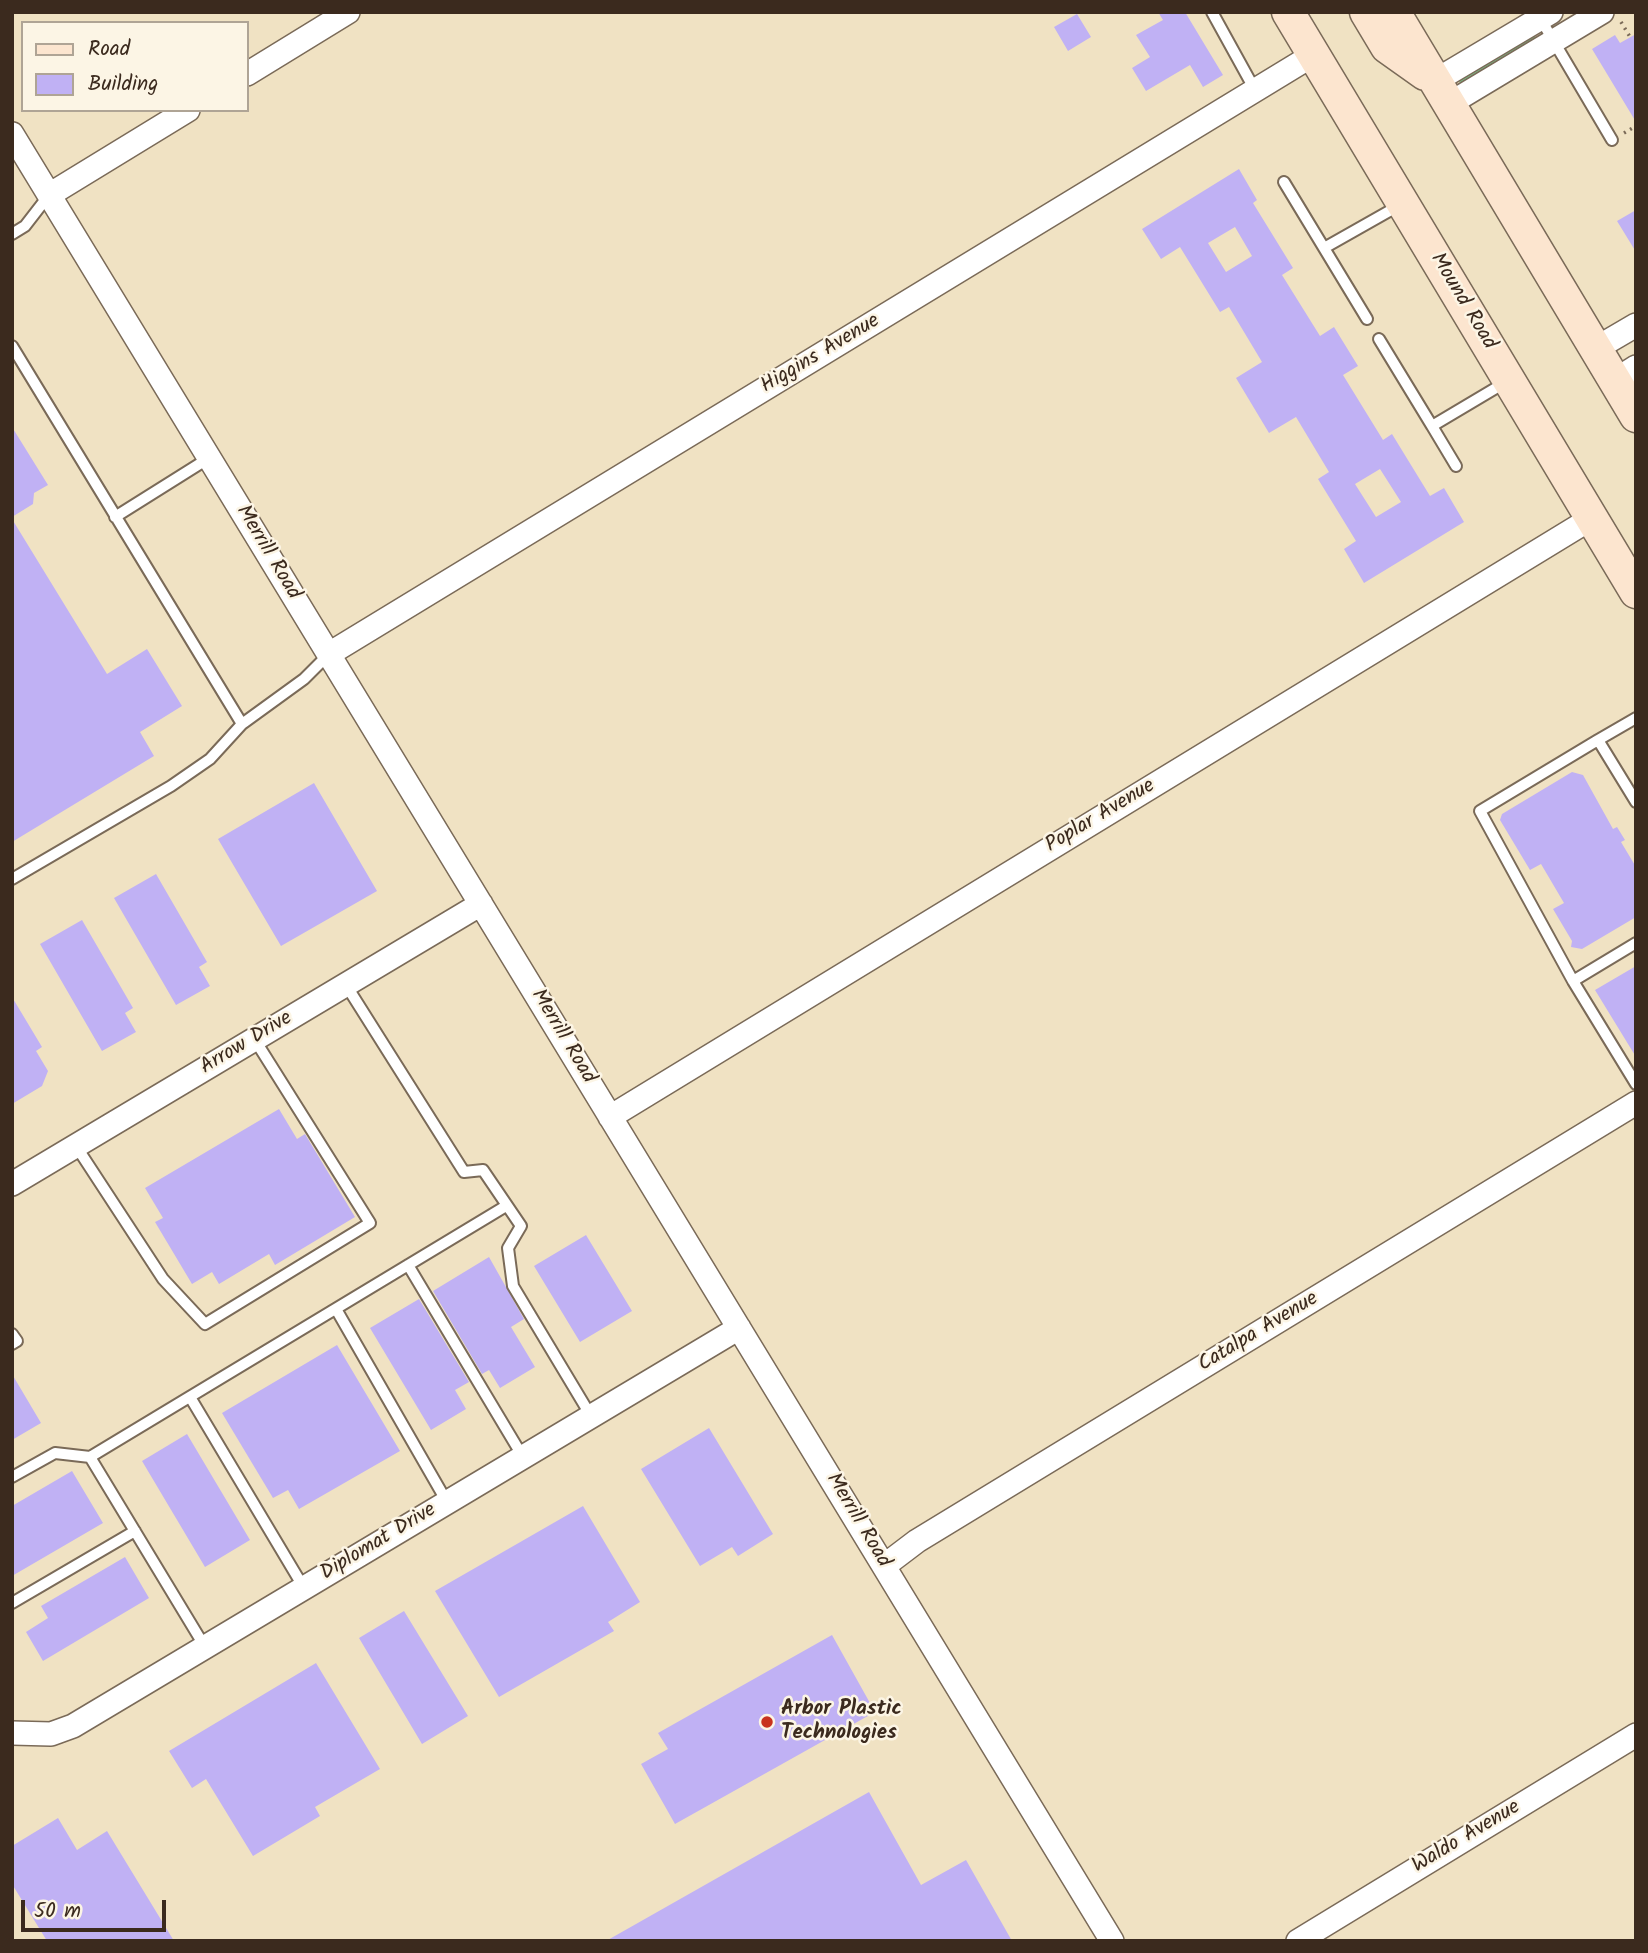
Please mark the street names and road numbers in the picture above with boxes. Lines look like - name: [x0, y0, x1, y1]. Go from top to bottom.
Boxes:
- street label: Mound Road: [1423, 249, 1501, 355]
- street label: Higgins Avenue: [757, 310, 885, 400]
- street label: Merrill Road: [229, 501, 305, 605]
- street label: Poplar Avenue: [1042, 774, 1160, 860]
- street label: Merrill Road: [524, 985, 600, 1089]
- street label: Arrow Drive: [197, 1007, 297, 1081]
- street label: Catalpa Avenue: [1194, 1287, 1324, 1379]
- street label: Merrill Road: [819, 1469, 895, 1573]
- street label: Diplomat Drive: [317, 1499, 441, 1587]
- street label: Waldo Avenue: [1408, 1796, 1526, 1880]

